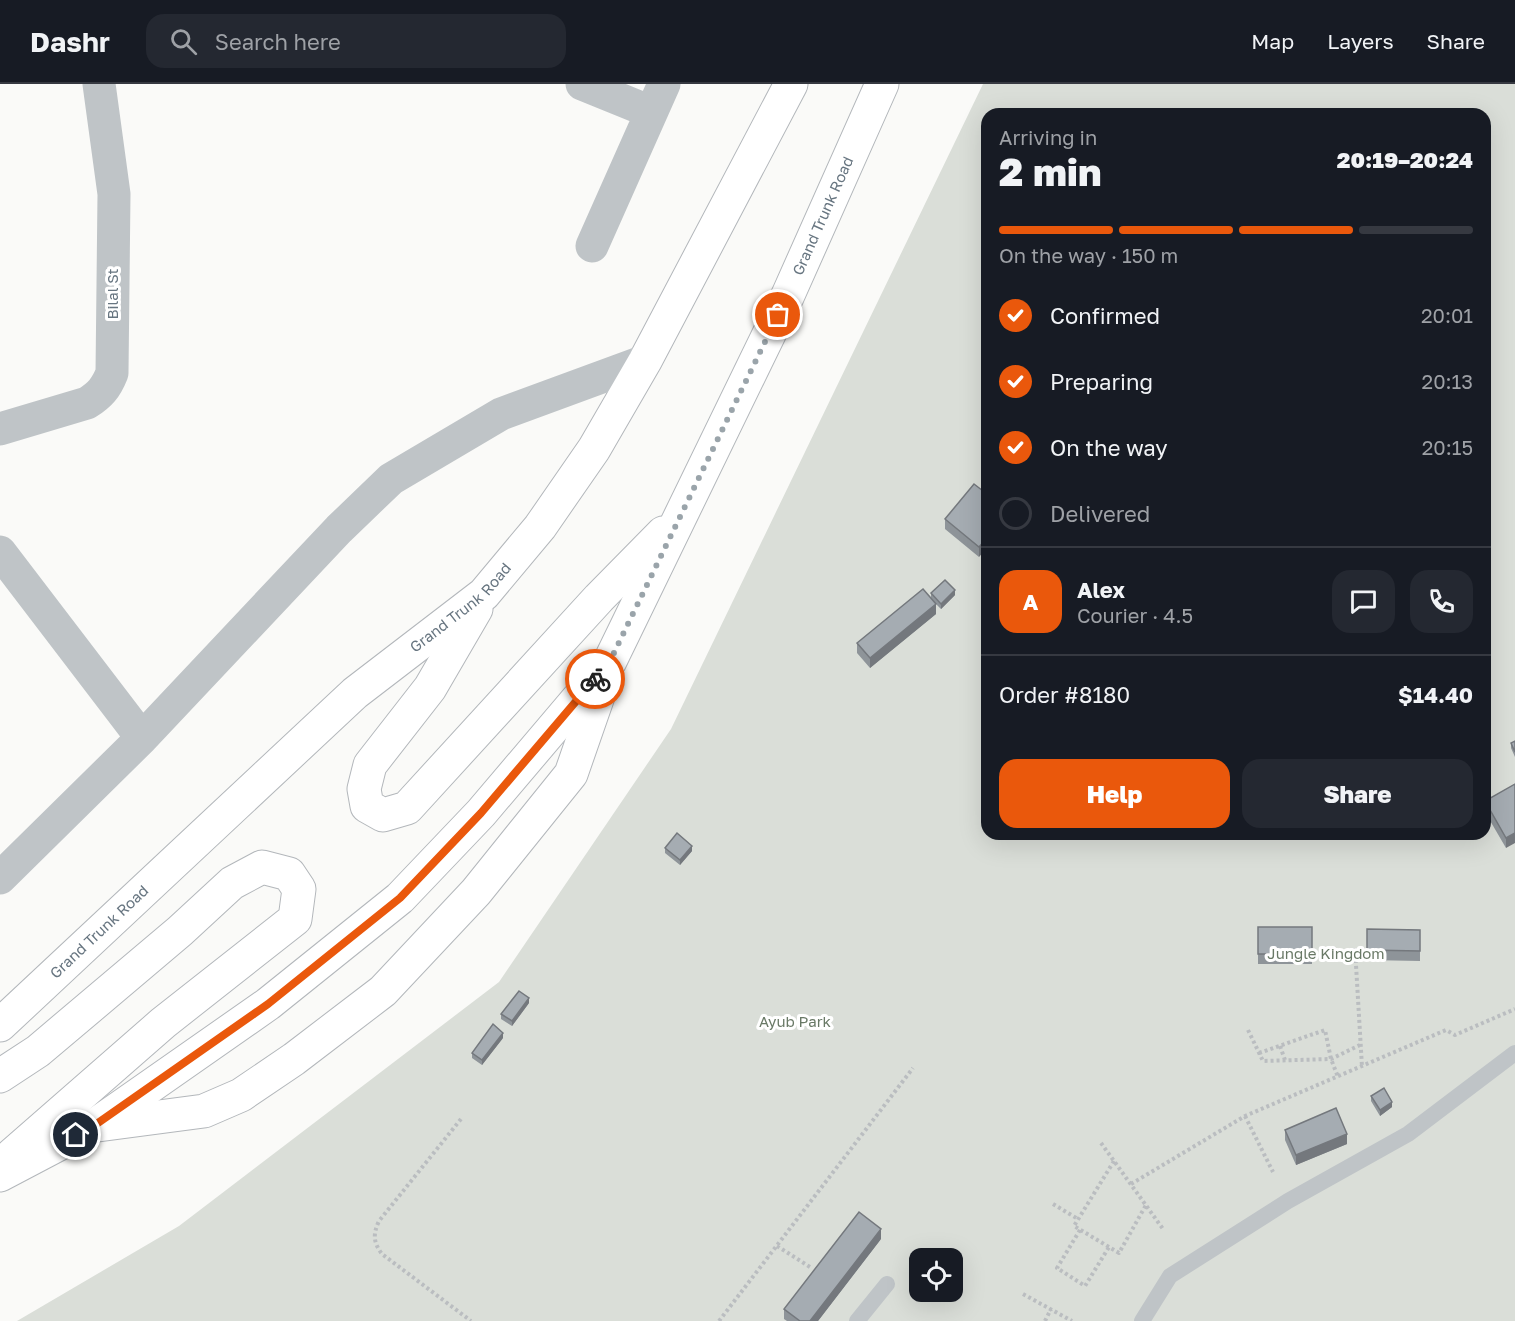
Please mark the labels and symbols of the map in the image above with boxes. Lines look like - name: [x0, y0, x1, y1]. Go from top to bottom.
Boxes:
- street label: Grand Trunk Road: [788, 153, 857, 278]
- street label: Bilal St: [103, 268, 121, 320]
- pin: [752, 289, 803, 340]
- street label: Grand Trunk Road: [406, 559, 514, 656]
- courier: [565, 649, 625, 709]
- street label: Grand Trunk Road: [46, 881, 152, 982]
- park label: Jungle Kingdom: [1267, 944, 1385, 962]
- park label: Ayub Park: [759, 1012, 832, 1030]
- pin: [50, 1109, 101, 1160]

